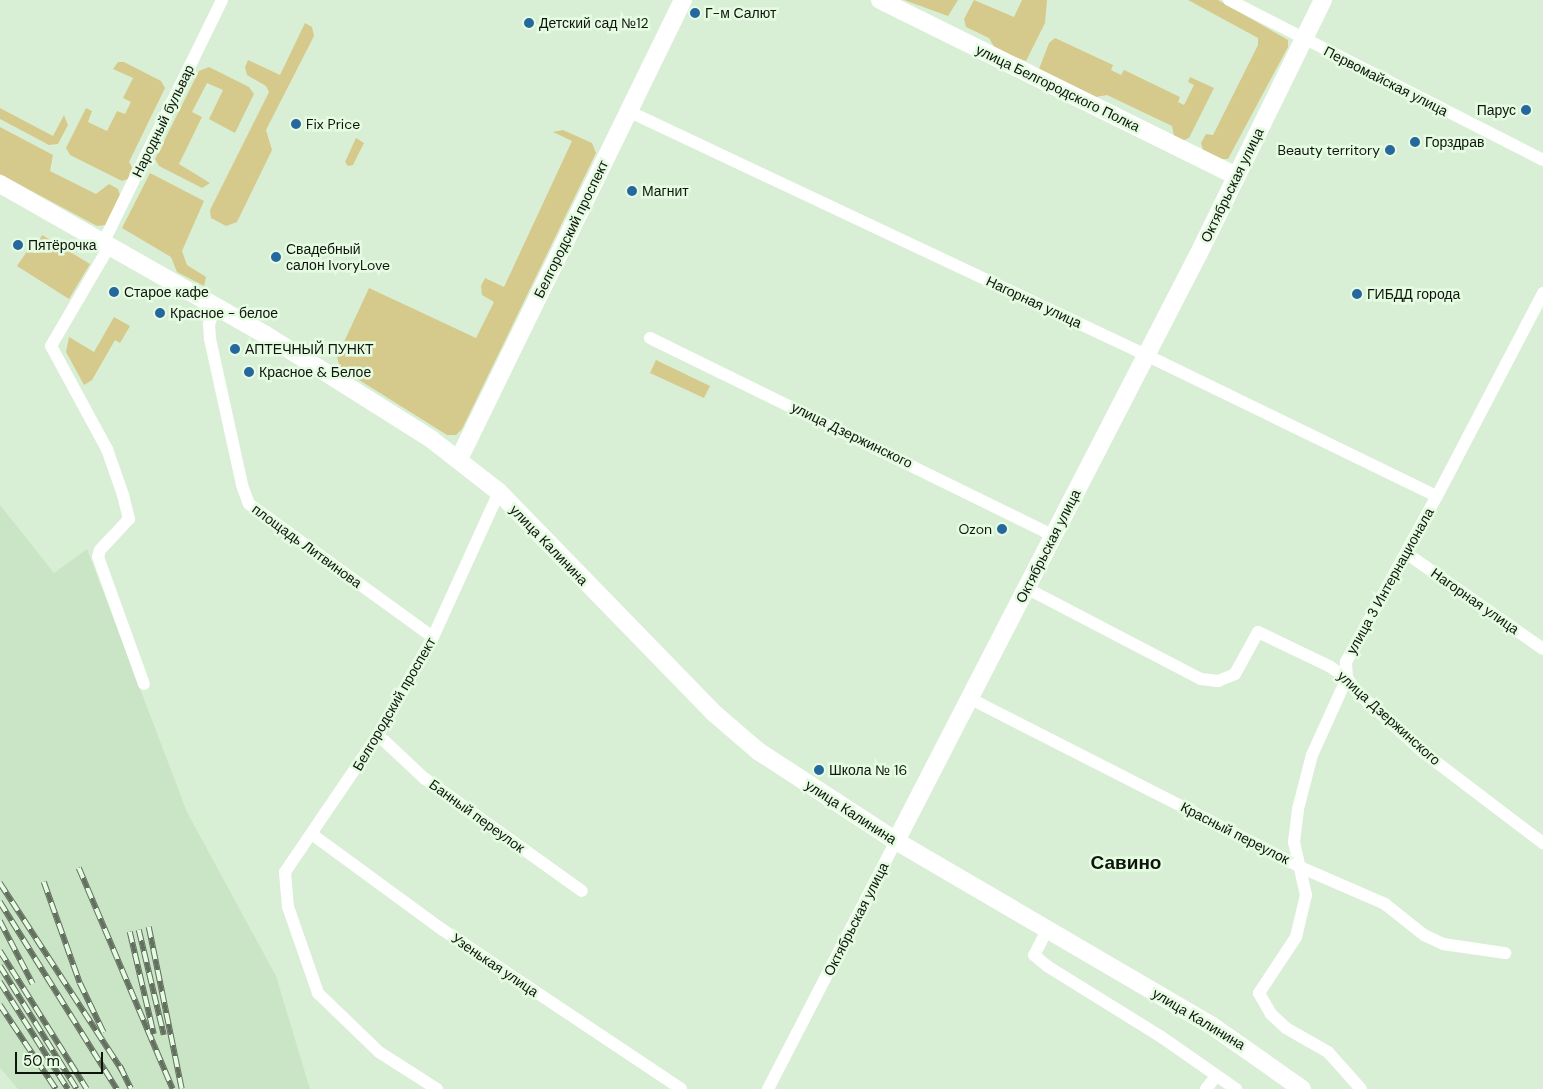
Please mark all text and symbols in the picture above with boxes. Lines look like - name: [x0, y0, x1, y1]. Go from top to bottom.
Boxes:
- place label: Г-м Салют: [705, 5, 776, 21]
- marker: Г-м Салют: [689, 7, 701, 19]
- place label: Детский сад №12: [539, 15, 649, 31]
- marker: Детский сад №12: [523, 17, 535, 29]
- street label: улица Белгородского Полка: [973, 41, 1143, 135]
- street label: Первомайская улица: [1321, 42, 1451, 120]
- street label: Народный бульвар: [128, 62, 198, 180]
- place label: Парус: [1477, 102, 1516, 118]
- marker: Парус: [1520, 104, 1532, 116]
- place label: Fix Price: [306, 116, 360, 132]
- marker: Fix Price: [290, 118, 302, 130]
- street label: Октябрьская улица: [1197, 125, 1267, 245]
- place label: Горздрав: [1425, 134, 1484, 150]
- marker: Горздрав: [1409, 136, 1421, 148]
- place label: Beauty territory: [1277, 142, 1380, 158]
- marker: Beauty territory: [1384, 144, 1396, 156]
- street label: Белгородский проспект: [530, 157, 612, 301]
- place label: Магнит: [642, 183, 689, 199]
- marker: Магнит: [626, 185, 638, 197]
- place label: Пятёрочка: [28, 237, 97, 253]
- marker: Пятёрочка: [12, 239, 24, 251]
- place label: Свадебный салон IvoryLove: [286, 241, 390, 274]
- marker: Свадебный салон IvoryLove: [270, 251, 282, 263]
- street label: Нагорная улица: [984, 273, 1084, 331]
- place label: Старое кафе: [124, 284, 209, 300]
- marker: Старое кафе: [108, 286, 120, 298]
- place label: ГИБДД города: [1367, 286, 1460, 302]
- marker: ГИБДД города: [1351, 288, 1363, 300]
- place label: Красное - белое: [170, 305, 278, 321]
- marker: Красное - белое: [154, 307, 166, 319]
- place label: АПТЕЧНЫЙ ПУНКТ: [245, 341, 374, 357]
- marker: АПТЕЧНЫЙ ПУНКТ: [229, 343, 241, 355]
- place label: Красное & Белое: [259, 364, 371, 380]
- marker: Красное & Белое: [243, 366, 255, 378]
- street label: улица Дзержинского: [789, 398, 915, 472]
- street label: Октябрьская улица: [1012, 486, 1084, 606]
- street label: площадь Литвинова: [249, 501, 365, 591]
- street label: улица Калинина: [506, 501, 592, 589]
- street label: улица 3 Интернационала: [1343, 505, 1437, 657]
- place label: Ozon: [958, 521, 992, 537]
- marker: Ozon: [996, 523, 1008, 535]
- street label: Нагорная улица: [1428, 564, 1522, 638]
- street label: Белгородский проспект: [349, 634, 439, 774]
- street label: улица Дзержинского: [1334, 667, 1444, 769]
- place label: Школа № 16: [829, 762, 907, 778]
- marker: Школа № 16: [813, 764, 825, 776]
- street label: Банный переулок: [426, 776, 528, 856]
- street label: улица Калинина: [802, 776, 900, 848]
- street label: Красный переулок: [1178, 798, 1292, 868]
- district label: Савино: [1091, 852, 1161, 874]
- street label: Октябрьская улица: [820, 859, 892, 979]
- street label: Узенькая улица: [448, 930, 542, 1000]
- street label: улица Калинина: [1150, 985, 1248, 1053]
- scale bar: [18, 1042, 105, 1074]
- text: 50 m: [23, 1051, 60, 1071]

